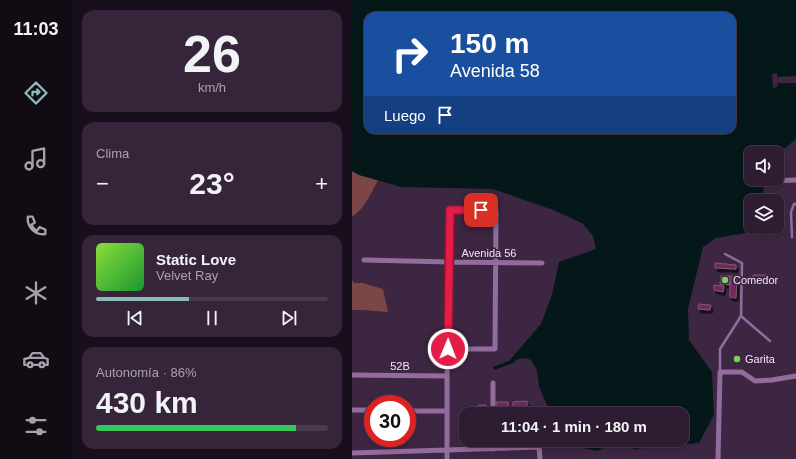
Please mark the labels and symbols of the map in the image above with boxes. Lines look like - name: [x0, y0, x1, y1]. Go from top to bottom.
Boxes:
- pin: [464, 193, 498, 227]
- street label: Avenida 56: [462, 247, 516, 259]
- place label: Comedor: [733, 274, 779, 286]
- marker: Comedor: [720, 275, 730, 285]
- position arrow: [427, 328, 469, 370]
- place label: Garita: [745, 353, 776, 365]
- marker: Garita: [732, 354, 742, 364]
- street label: 52B: [390, 360, 410, 372]
- speed limit sign: 30: [364, 395, 416, 447]

